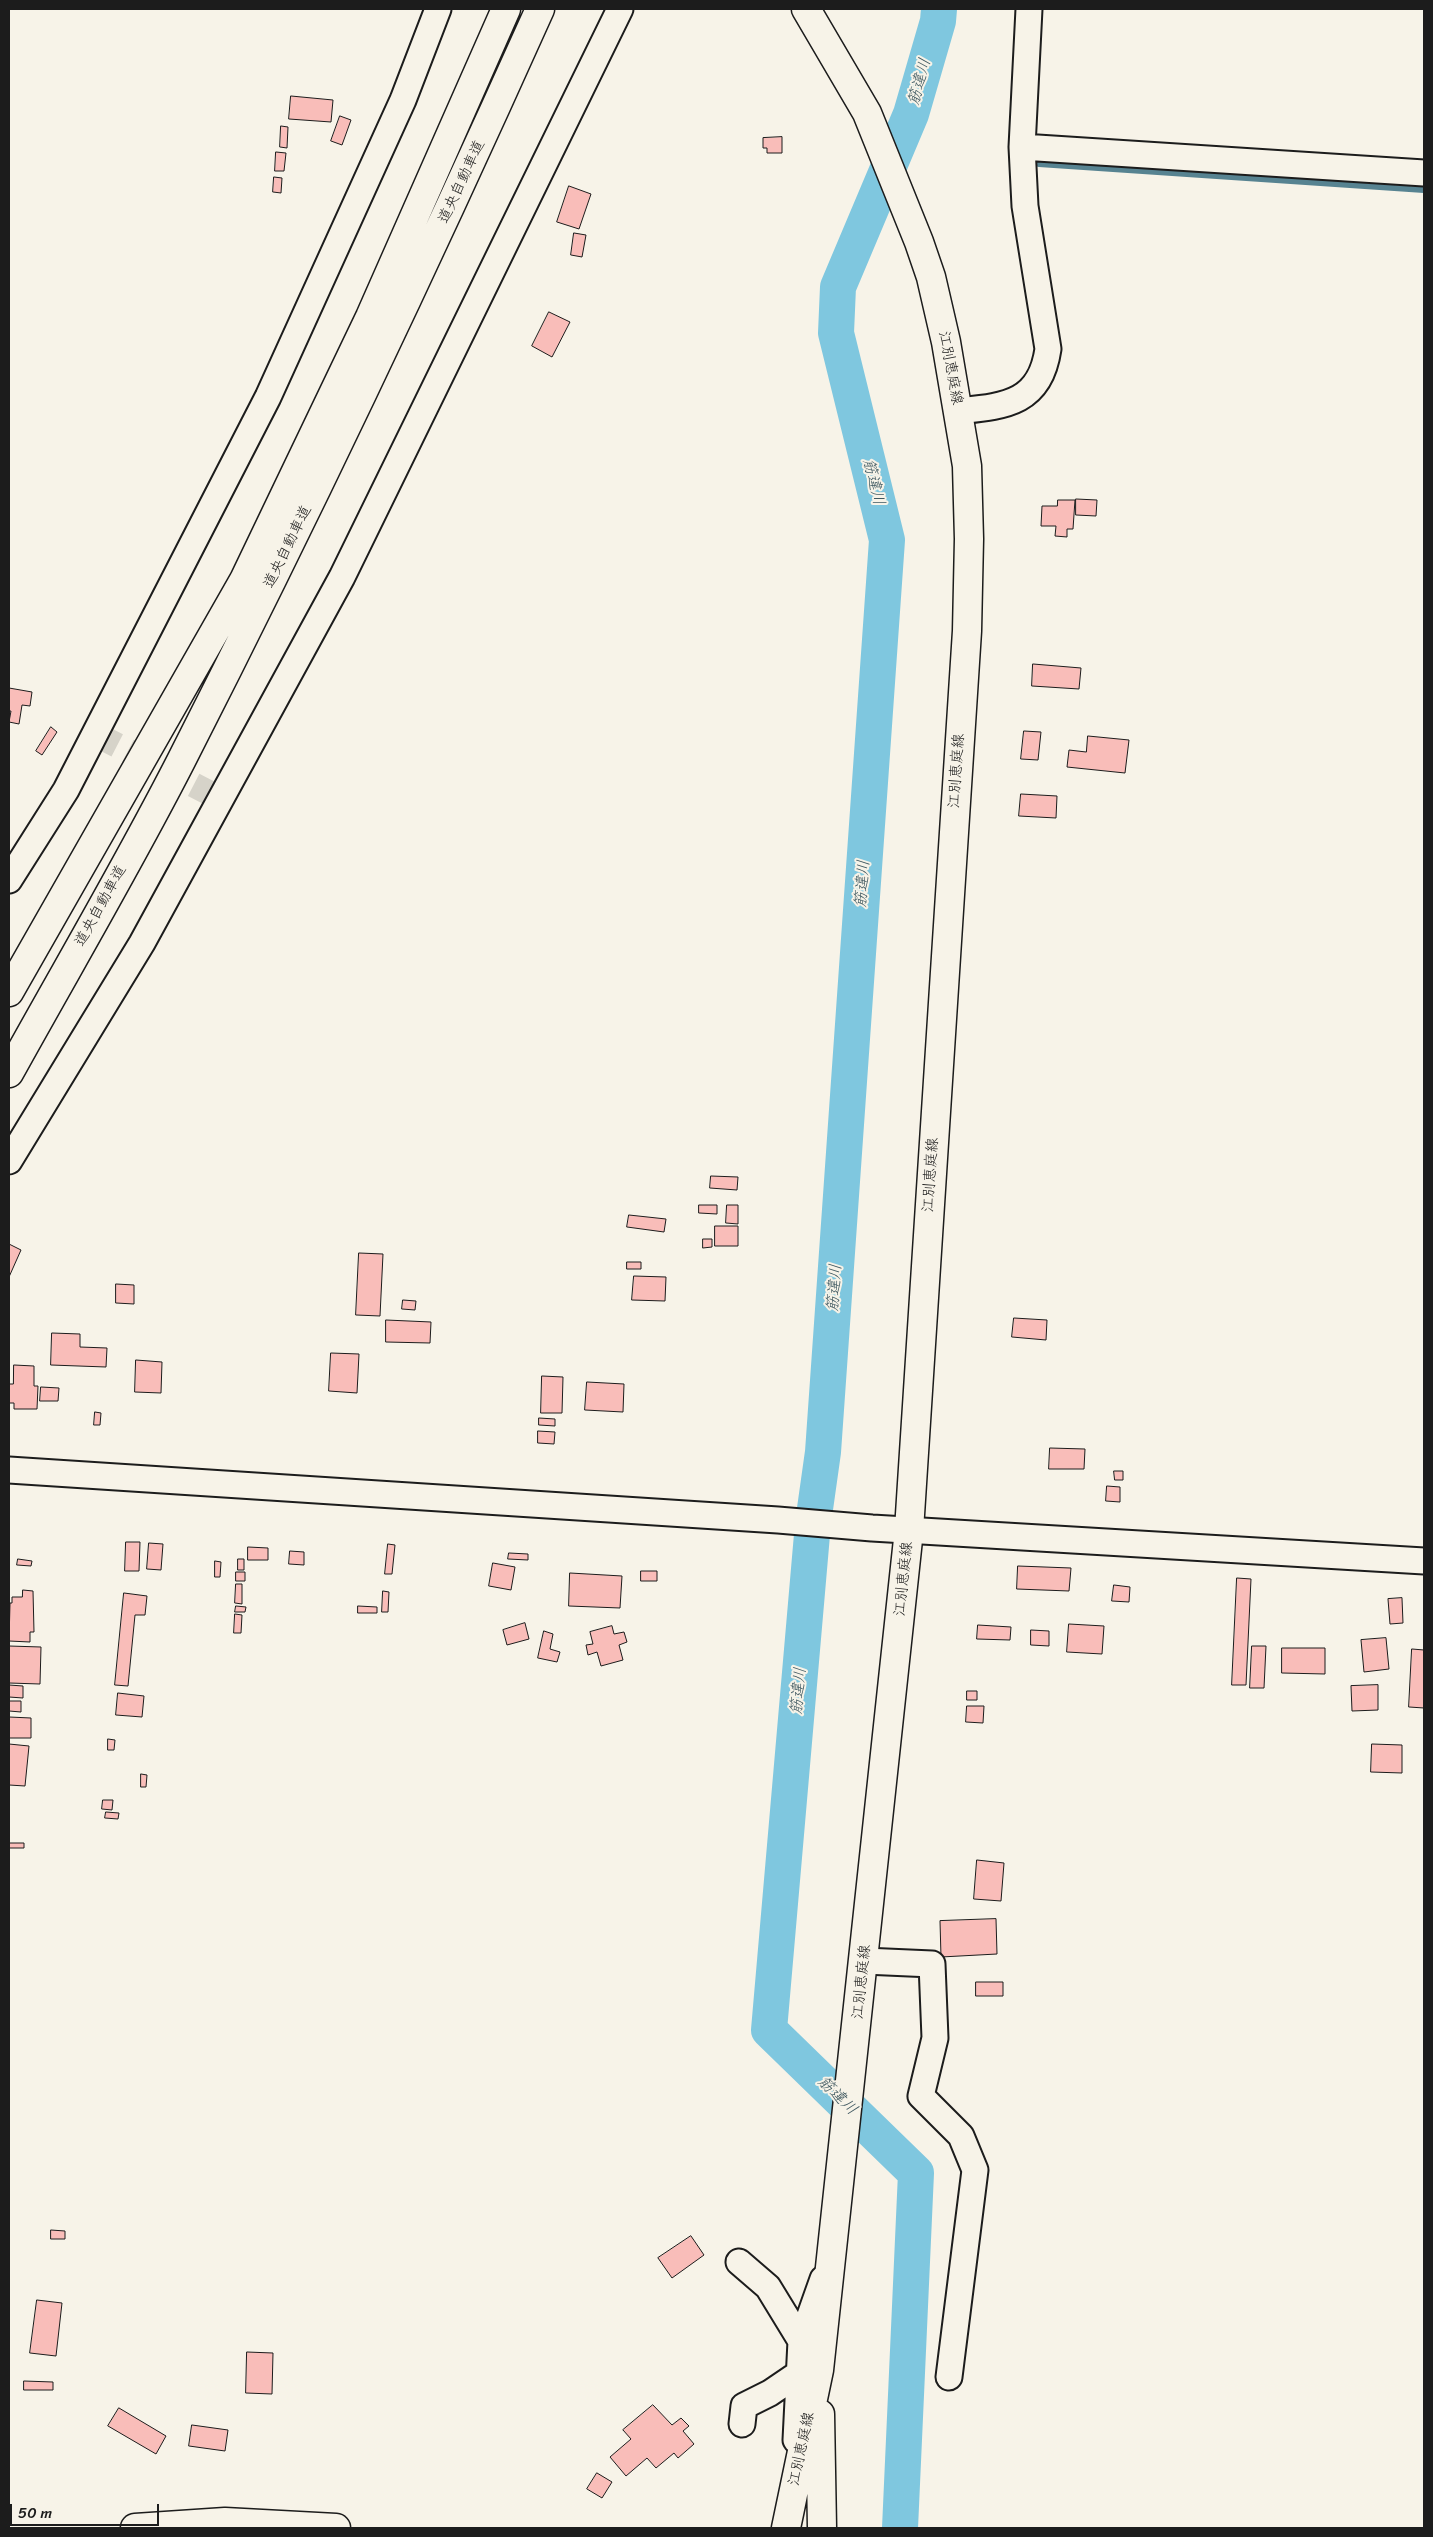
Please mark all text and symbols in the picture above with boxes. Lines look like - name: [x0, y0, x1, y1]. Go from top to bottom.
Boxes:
- water label: 筋違川: [905, 56, 935, 108]
- street label: 道央自動車道: [435, 137, 489, 227]
- street label: 江別恵庭線: [934, 329, 966, 407]
- water label: 筋違川: [858, 456, 888, 508]
- street label: 道央自動車道: [260, 503, 316, 591]
- street label: 江別恵庭線: [945, 733, 969, 809]
- water label: 筋違川: [852, 859, 874, 909]
- street label: 道央自動車道: [71, 862, 131, 950]
- street label: 江別恵庭線: [919, 1137, 943, 1213]
- water label: 筋違川: [824, 1263, 846, 1313]
- street label: 江別恵庭線: [891, 1541, 917, 1617]
- water label: 筋違川: [787, 1666, 811, 1716]
- street label: 江別恵庭線: [849, 1944, 875, 2020]
- water label: 筋違川: [813, 2072, 861, 2120]
- street label: 江別恵庭線: [785, 2410, 819, 2488]
- scale bar: [12, 2494, 161, 2526]
- text: 50 m: [18, 2500, 52, 2526]

